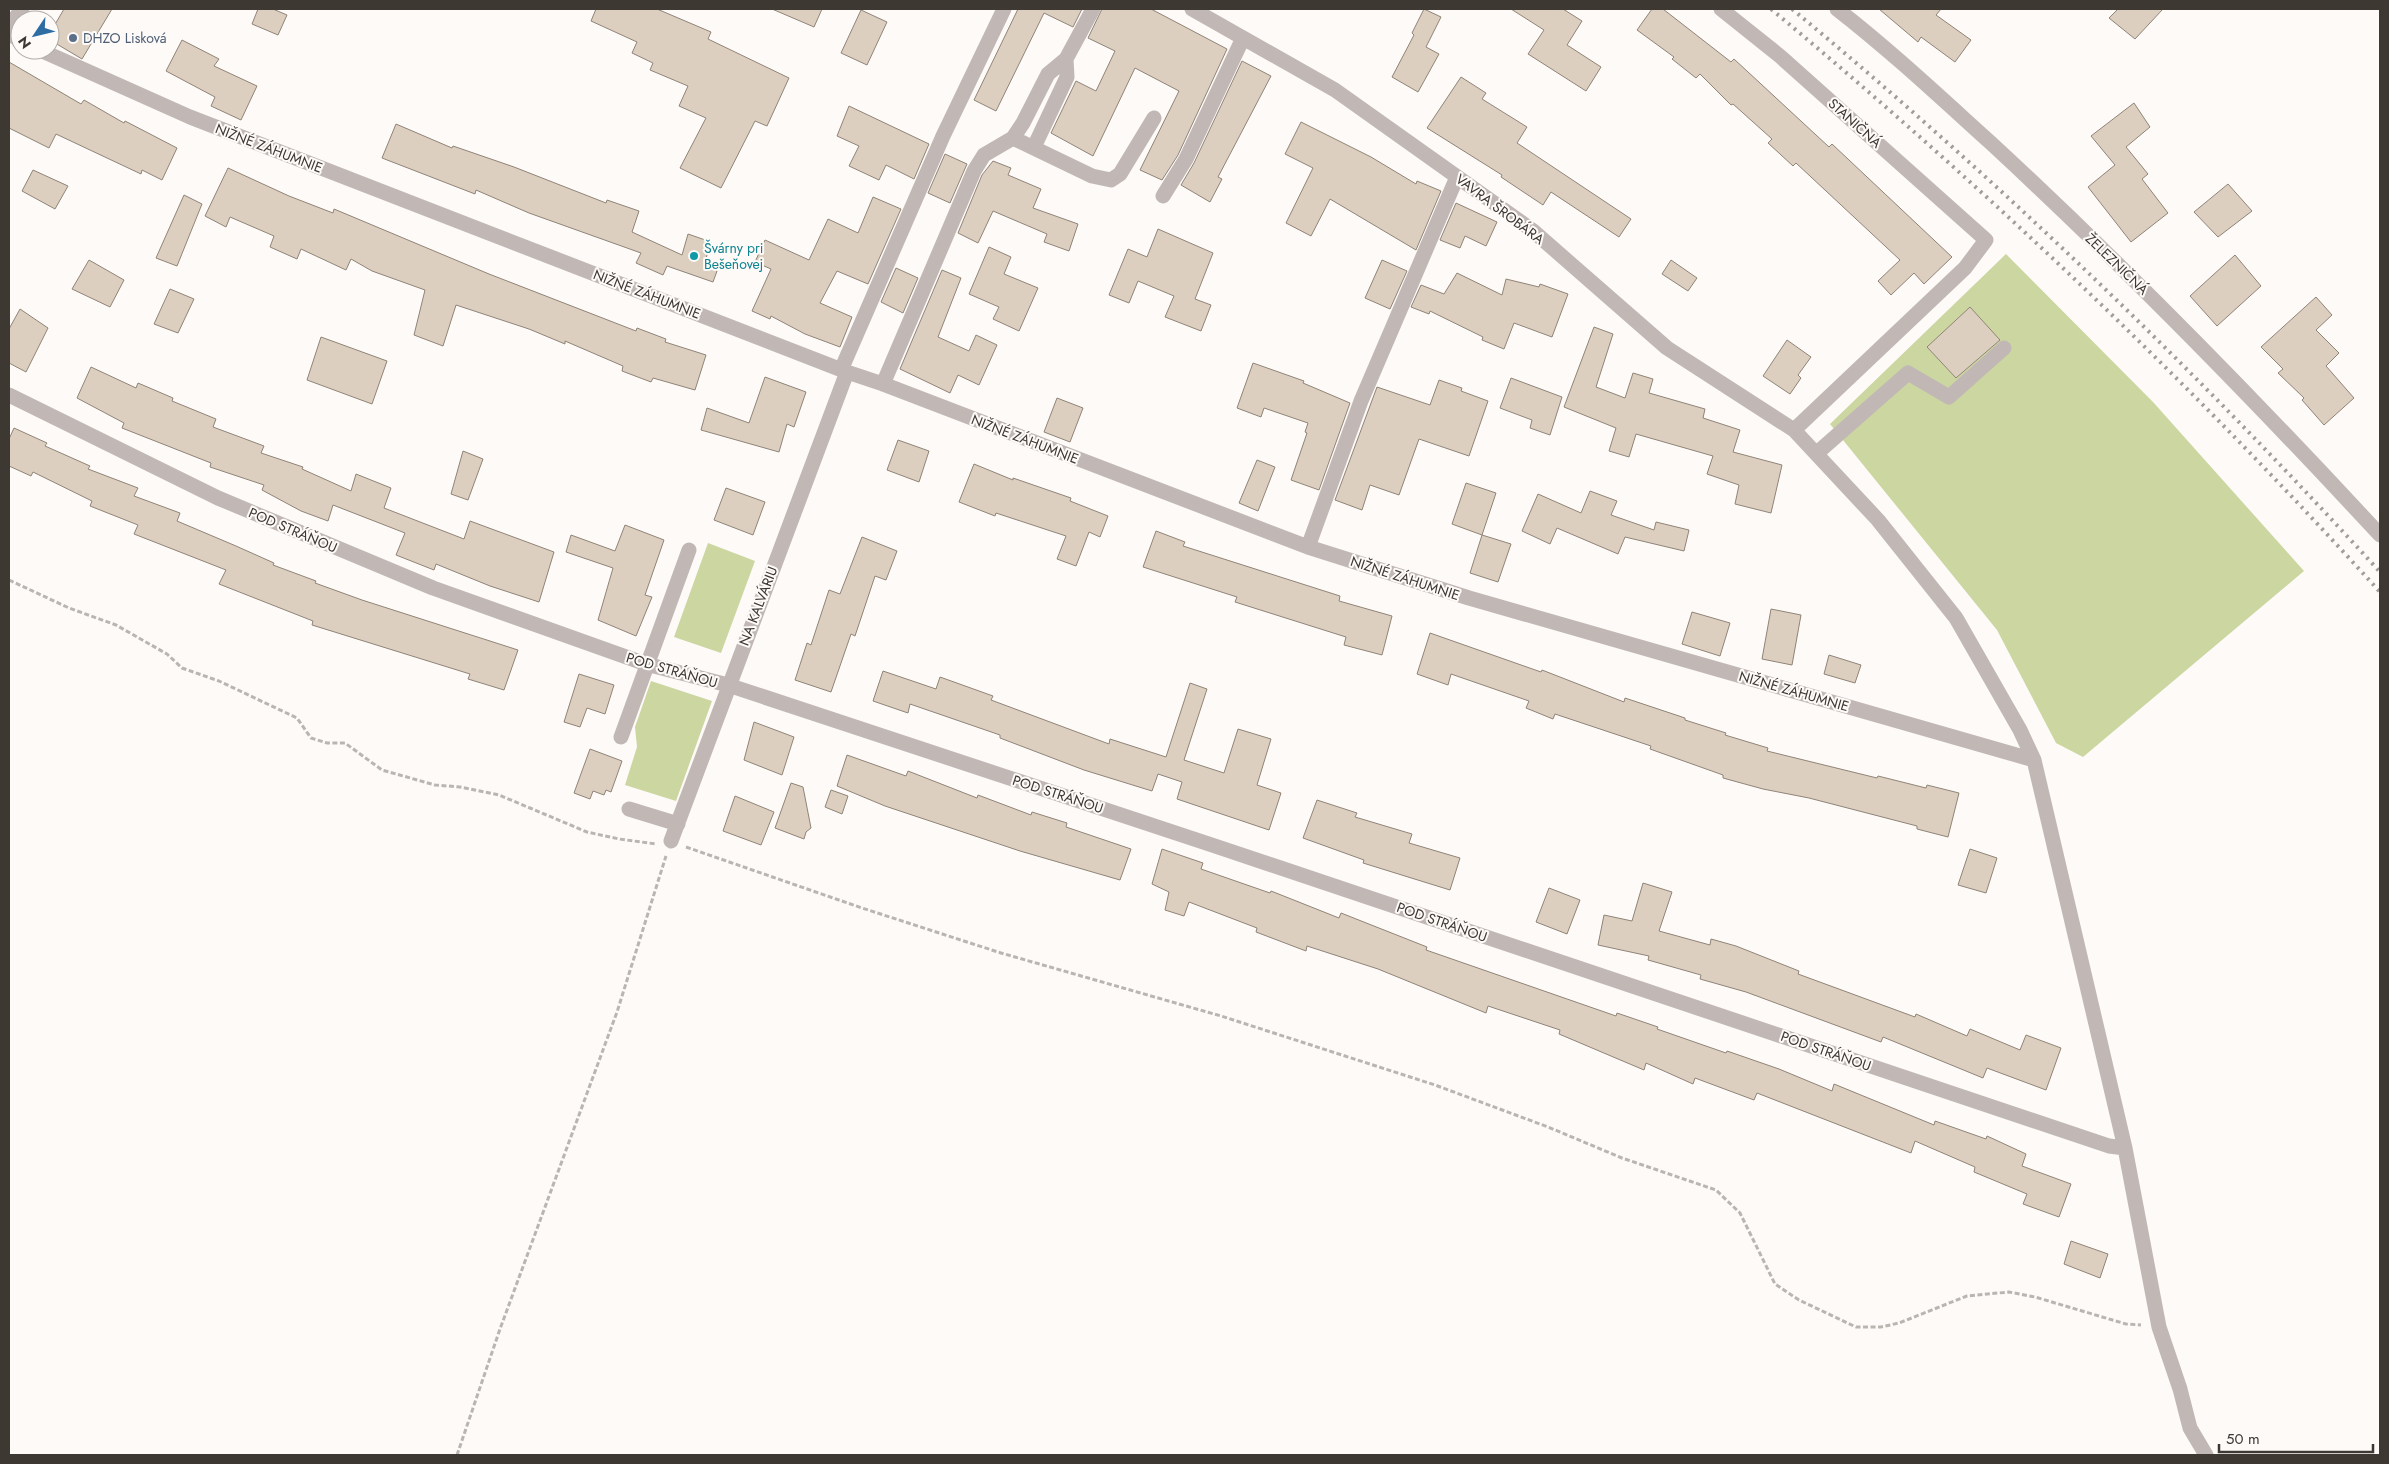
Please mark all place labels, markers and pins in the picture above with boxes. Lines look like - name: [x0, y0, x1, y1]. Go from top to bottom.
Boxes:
- place label: DHZO Lisková: [83, 28, 167, 48]
- marker: DHZO Lisková: [67, 32, 79, 44]
- place label: Švárny pri Bešeňovej: [704, 238, 764, 274]
- marker: Švárny pri Bešeňovej: [688, 250, 700, 262]

